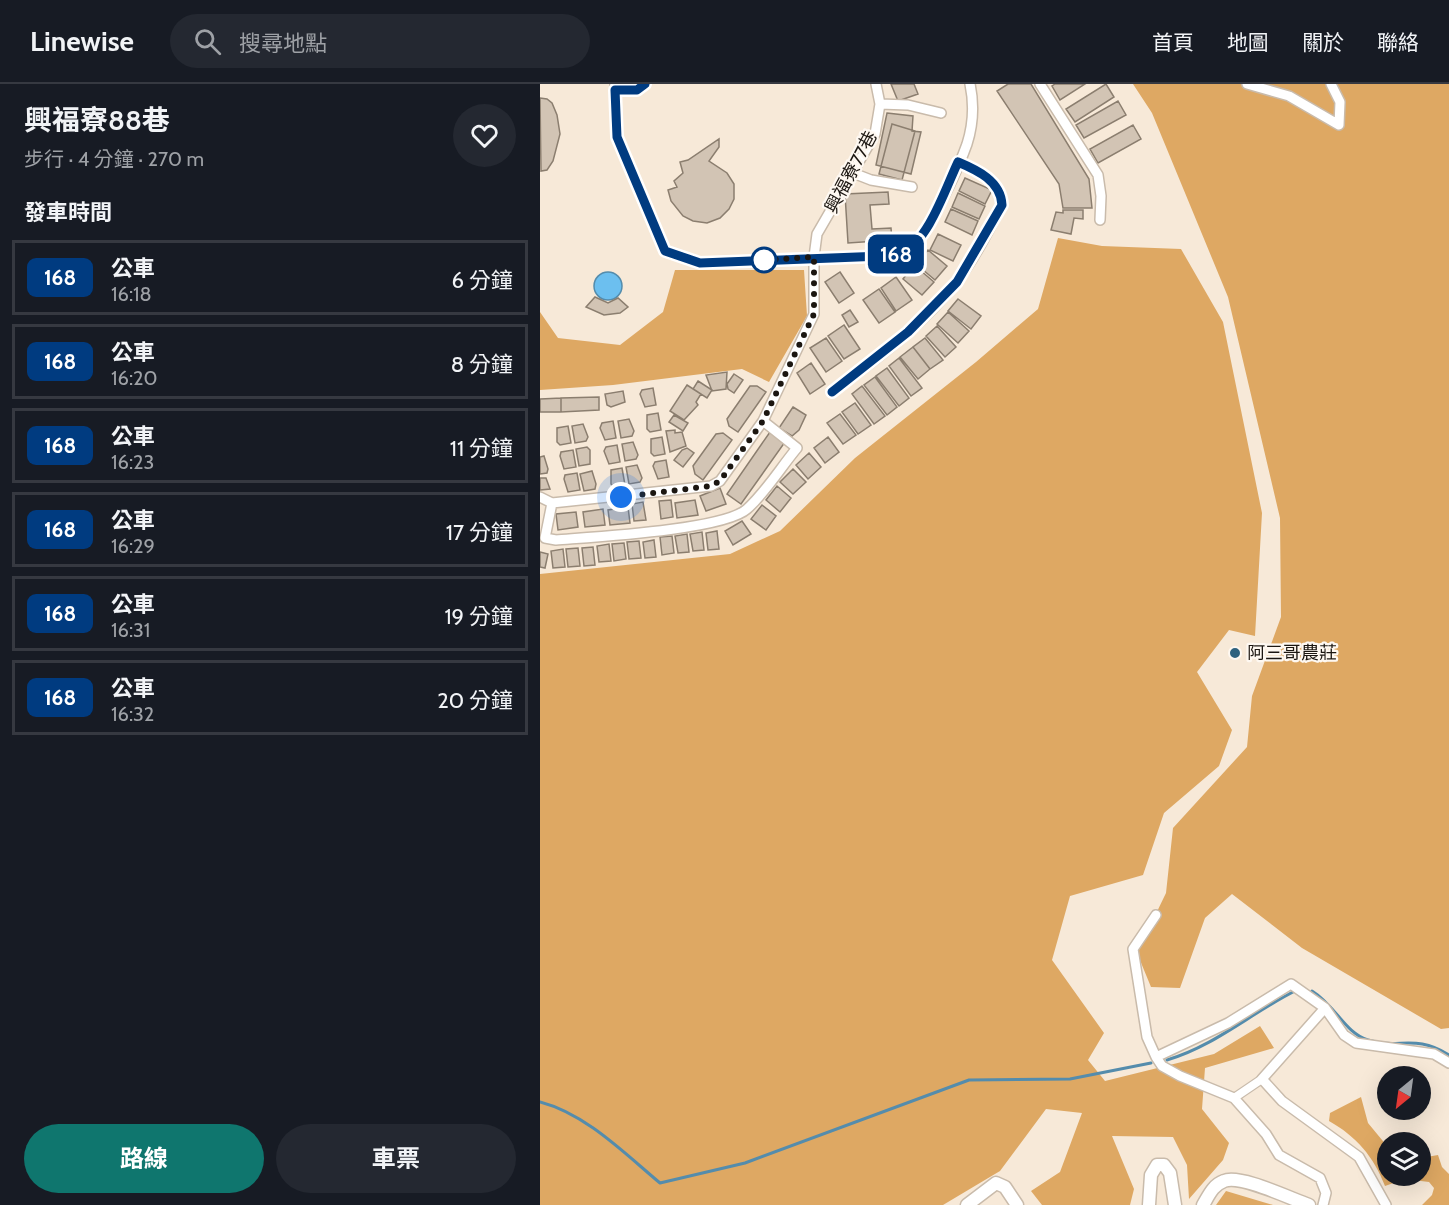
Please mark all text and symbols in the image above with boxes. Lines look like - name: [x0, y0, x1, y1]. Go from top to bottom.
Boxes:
- search box: [170, 14, 590, 68]
- text: Linewise: [30, 24, 134, 58]
- icon: search: [191, 25, 224, 58]
- text: 搜尋地點: [239, 30, 327, 57]
- text: 首頁: [1152, 30, 1194, 55]
- text: 地圖: [1227, 30, 1269, 55]
- text: 關於: [1302, 30, 1344, 55]
- text: 聯絡: [1377, 30, 1419, 55]
- text: 興福寮88巷: [24, 103, 170, 137]
- button: heart: [453, 104, 516, 167]
- street label: 興福寮77巷: [820, 127, 882, 217]
- text: 步行 · 4 分鐘 · 270 m: [24, 147, 204, 171]
- text: 發車時間: [24, 199, 112, 226]
- line badge: 168: [862, 234, 931, 274]
- text: 168: [880, 242, 912, 267]
- unlabelled marker: [751, 247, 777, 273]
- text: 公車: [111, 255, 155, 282]
- text: 168: [44, 265, 76, 290]
- text: 6 分鐘: [452, 267, 513, 294]
- text: 16:18: [111, 282, 152, 306]
- text: 公車: [111, 339, 155, 366]
- text: 168: [44, 349, 76, 374]
- text: 8 分鐘: [451, 351, 513, 378]
- text: 16:20: [111, 366, 157, 390]
- text: 公車: [111, 423, 155, 450]
- text: 168: [44, 433, 76, 458]
- text: 11 分鐘: [450, 435, 513, 462]
- text: 16:23: [111, 450, 154, 474]
- your location: [606, 482, 636, 512]
- text: 公車: [111, 507, 155, 534]
- text: 168: [44, 517, 76, 542]
- text: 17 分鐘: [446, 519, 513, 546]
- text: 16:29: [111, 534, 155, 558]
- text: 公車: [111, 591, 155, 618]
- text: 168: [44, 601, 76, 626]
- text: 19 分鐘: [444, 603, 513, 630]
- text: 16:31: [111, 618, 150, 642]
- place label: 阿三哥農莊: [1247, 642, 1337, 664]
- marker: 阿三哥農莊: [1228, 646, 1242, 660]
- text: 公車: [111, 675, 155, 702]
- text: 168: [44, 685, 76, 710]
- text: 20 分鐘: [437, 687, 513, 714]
- text: 16:32: [111, 702, 154, 726]
- north arrow: [1377, 1066, 1431, 1120]
- map controls: [1377, 1066, 1431, 1186]
- button: 路線: [24, 1124, 264, 1193]
- button: 車票: [276, 1124, 516, 1193]
- button: layers: [1377, 1132, 1431, 1186]

